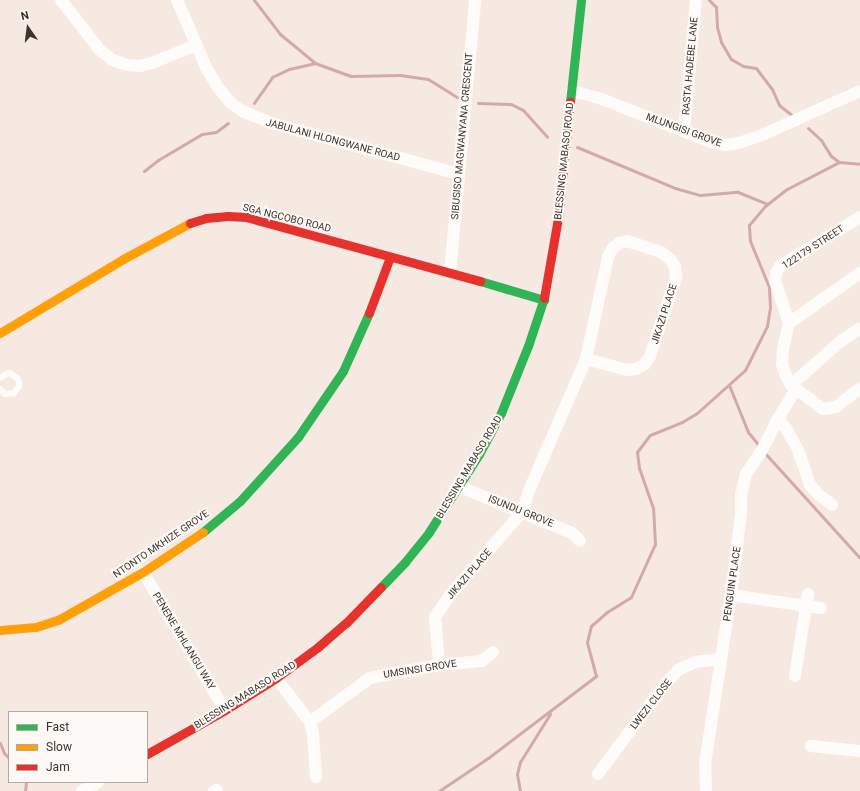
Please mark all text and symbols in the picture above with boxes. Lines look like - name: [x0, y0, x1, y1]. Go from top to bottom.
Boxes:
- north arrow: [8, 8, 48, 48]
- text: N: [20, 9, 30, 23]
- street label: RASTA HADEBE LANE: [680, 16, 700, 116]
- street label: SIBUSISO MAGWANYANA CRESCENT: [449, 52, 475, 220]
- street label: BLESSING MABASO ROAD: [552, 102, 576, 220]
- street label: MLUNGISI GROVE: [644, 111, 724, 149]
- street label: JABULANI HLONGWANE ROAD: [265, 116, 401, 164]
- street label: SGA NGCOBO ROAD: [242, 201, 332, 235]
- street label: 122179 STREET: [780, 222, 846, 272]
- street label: JIKAZI PLACE: [649, 282, 679, 346]
- street label: BLESSING MABASO ROAD: [434, 413, 504, 521]
- street label: ISUNDU GROVE: [486, 492, 556, 530]
- street label: NTONTO MKHIZE GROVE: [111, 508, 211, 580]
- street label: JIKAZI PLACE: [444, 546, 494, 602]
- street label: PENGUIN PLACE: [721, 546, 743, 622]
- street label: PENENE MHLANGU WAY: [150, 590, 218, 692]
- street label: UMSINSI GROVE: [383, 657, 457, 681]
- street label: BLESSING MABASO ROAD: [192, 659, 298, 731]
- street label: LWEZI CLOSE: [628, 676, 674, 732]
- legend: [8, 711, 148, 783]
- text: Fast: [46, 720, 69, 734]
- text: Slow: [46, 740, 72, 754]
- text: Jam: [46, 760, 70, 774]

